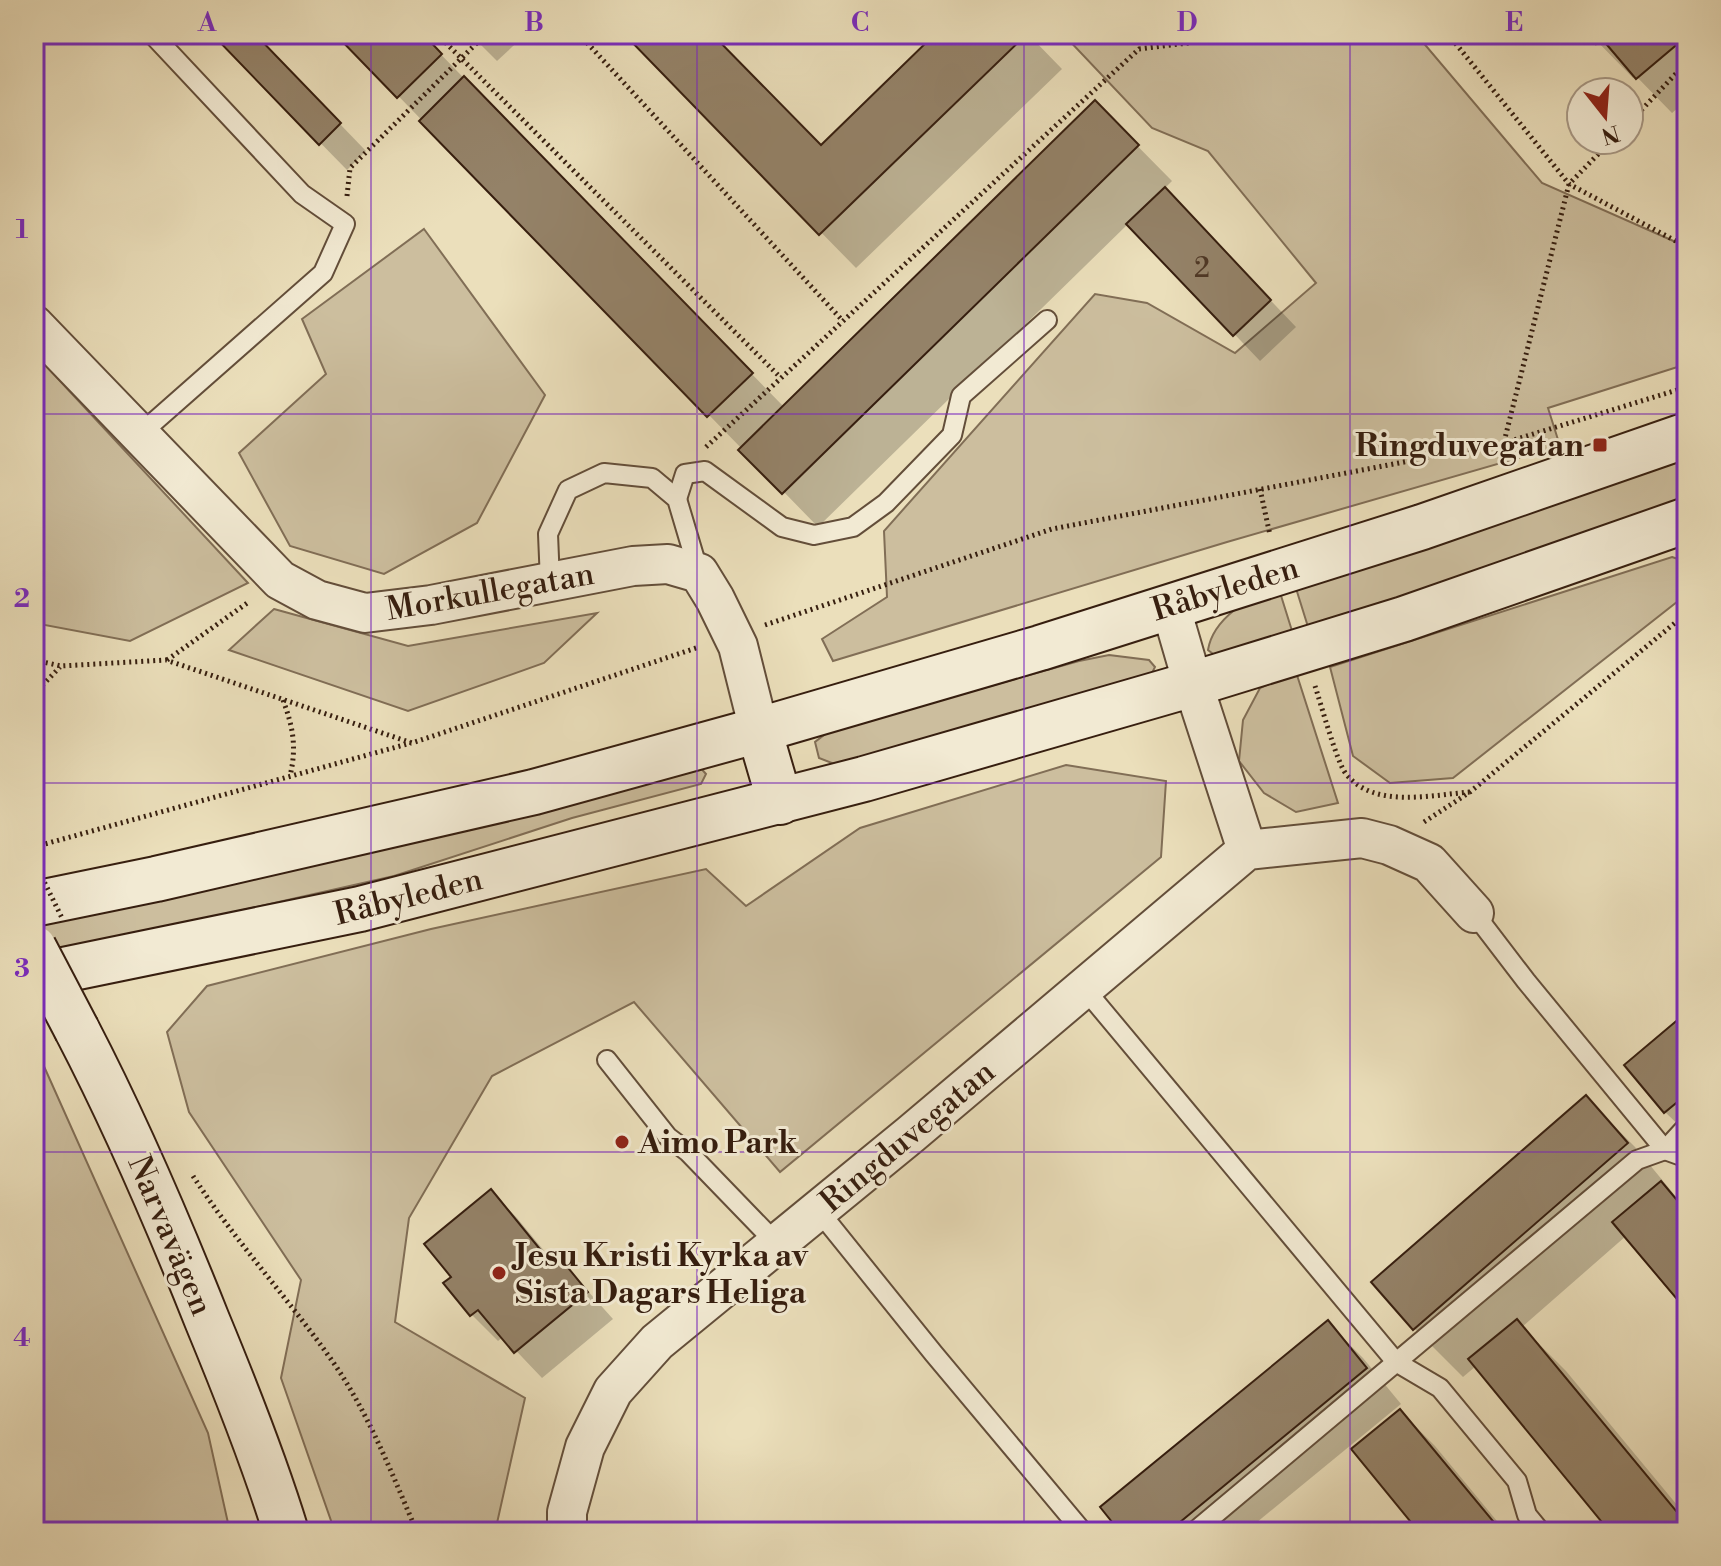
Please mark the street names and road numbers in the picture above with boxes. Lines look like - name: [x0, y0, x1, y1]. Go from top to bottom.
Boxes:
- street label: Råbyleden: [1147, 548, 1304, 630]
- street label: Morkullegatan: [383, 554, 597, 630]
- street label: Råbyleden: [330, 859, 487, 935]
- street label: Ringduvegatan: [812, 1052, 1003, 1222]
- street label: Narvavägen: [119, 1149, 222, 1321]

